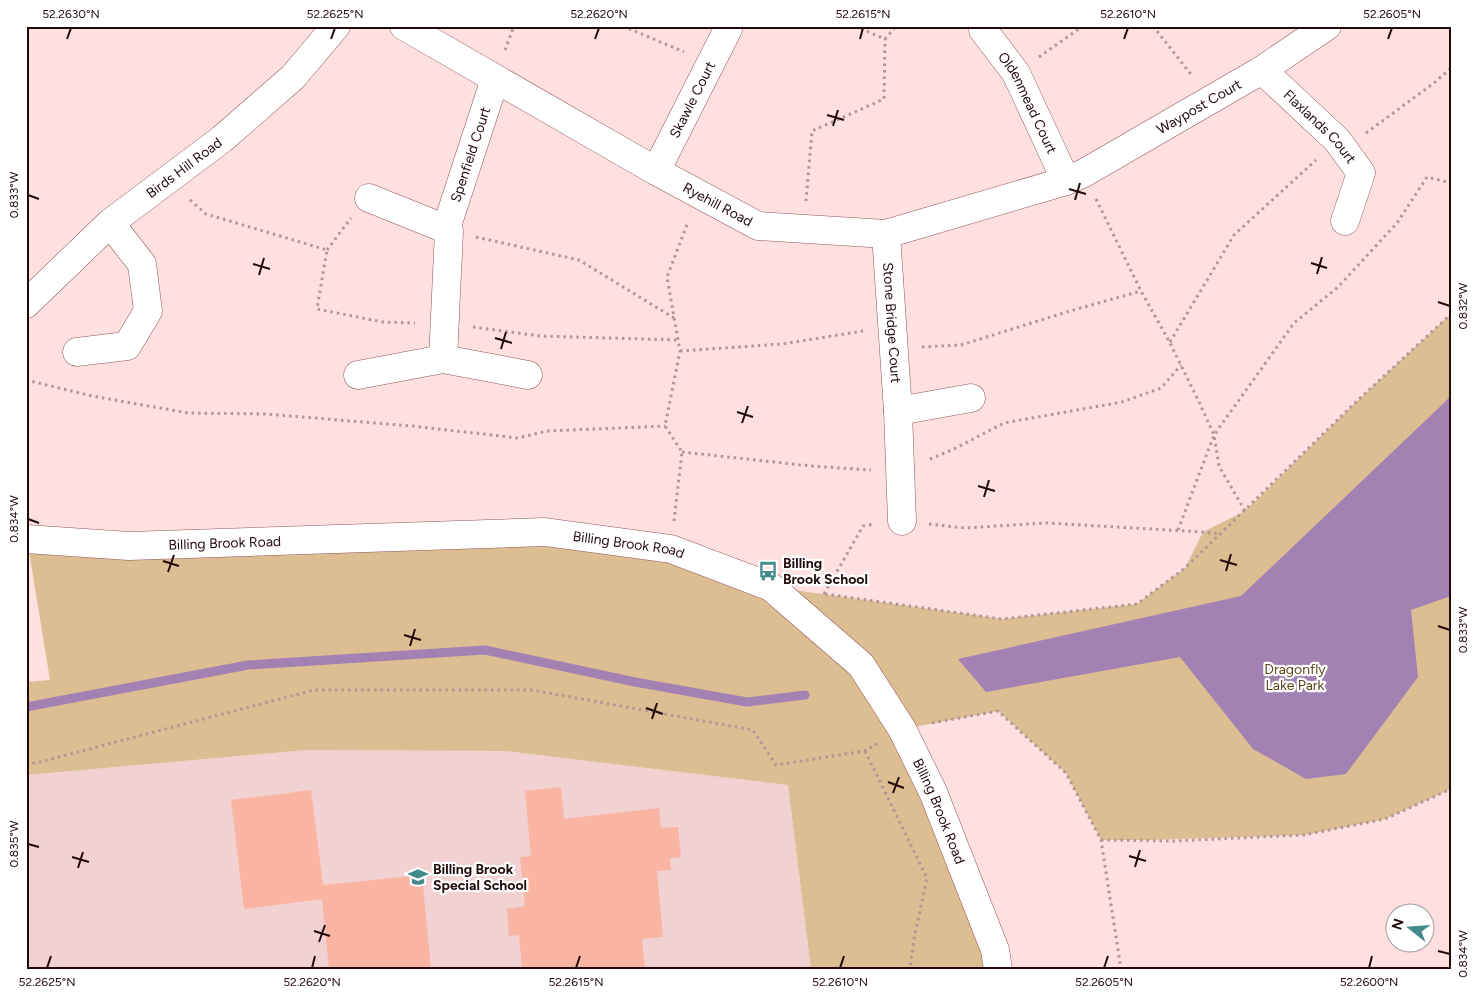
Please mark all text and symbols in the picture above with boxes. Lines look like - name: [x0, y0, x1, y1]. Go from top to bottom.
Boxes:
- text: 52.2630°N: [42, 7, 100, 21]
- text: 52.2625°N: [307, 7, 363, 21]
- text: 52.2620°N: [570, 7, 628, 21]
- text: 52.2615°N: [835, 7, 891, 21]
- text: 52.2610°N: [1100, 7, 1156, 21]
- text: 52.2605°N: [1363, 7, 1421, 21]
- street label: Oldenmead Court: [994, 49, 1061, 156]
- street label: Skawle Court: [666, 59, 719, 141]
- street label: Waypost Court: [1154, 75, 1244, 138]
- street label: Flaxlands Court: [1280, 86, 1360, 167]
- street label: Spenfield Court: [447, 105, 494, 204]
- street label: Birds Hill Road: [143, 134, 225, 202]
- text: 0.833°W: [7, 171, 21, 218]
- street label: Ryehill Road: [680, 179, 756, 230]
- street label: Stone Bridge Court: [879, 262, 905, 384]
- text: 0.832°W: [1456, 282, 1470, 329]
- text: 0.834°W: [7, 495, 21, 543]
- street label: Billing Brook Road: [572, 527, 687, 562]
- street label: Billing Brook Road: [168, 532, 281, 553]
- place label: Billing Brook School: [783, 555, 868, 588]
- bus stop icon: Billing Brook School: [757, 560, 779, 582]
- text: 0.833°W: [1456, 606, 1470, 653]
- park label: Dragonfly Lake Park: [1264, 661, 1326, 694]
- street label: Billing Brook Road: [909, 756, 969, 866]
- text: 0.835°W: [7, 820, 21, 867]
- place label: Billing Brook Special School: [433, 861, 527, 894]
- school or university icon: Billing Brook Special School: [407, 866, 429, 888]
- north arrow: [1384, 902, 1434, 952]
- text: N: [1388, 917, 1408, 932]
- text: 0.834°W: [1456, 930, 1470, 978]
- text: 52.2625°N: [19, 975, 75, 989]
- text: 52.2620°N: [283, 975, 341, 989]
- text: 52.2615°N: [548, 975, 604, 989]
- text: 52.2610°N: [812, 975, 868, 989]
- text: 52.2605°N: [1075, 975, 1133, 989]
- text: 52.2600°N: [1340, 975, 1398, 989]

